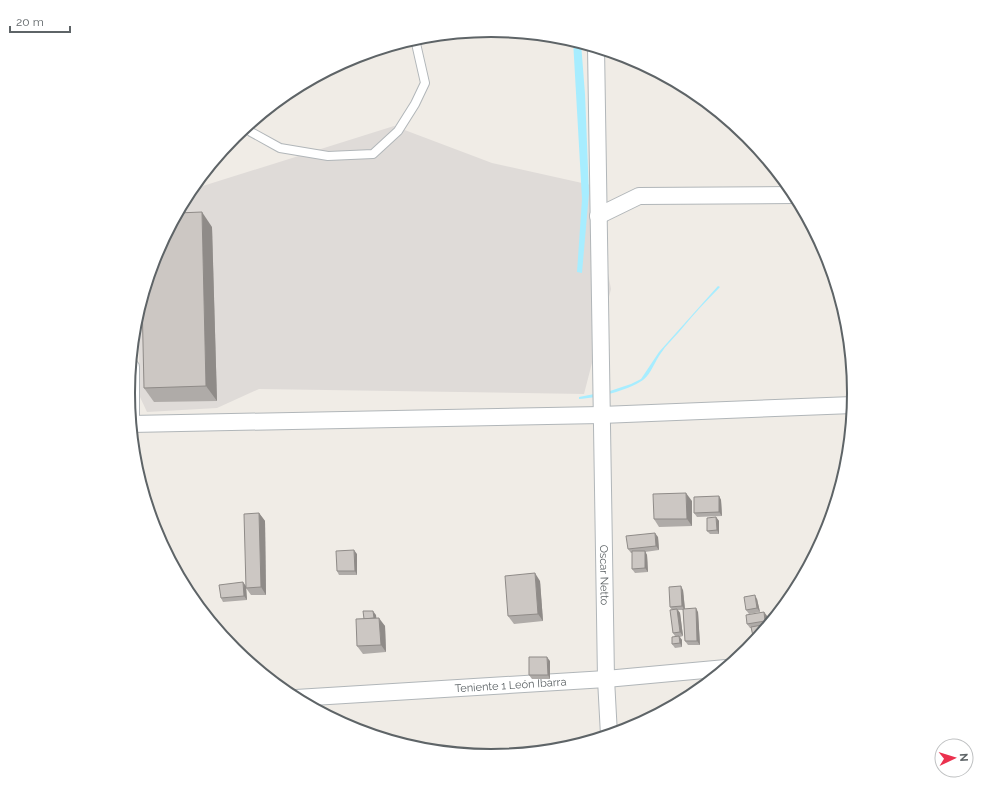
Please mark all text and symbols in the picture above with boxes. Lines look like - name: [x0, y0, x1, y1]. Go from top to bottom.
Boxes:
- scale bar: [10, 8, 70, 34]
- text: 20 m: [16, 15, 44, 29]
- street label: Oscar Netto: [597, 544, 611, 606]
- street label: Teniente 1 León Ibarra: [454, 675, 567, 695]
- north arrow: [934, 738, 974, 778]
- text: N: [957, 753, 970, 762]

